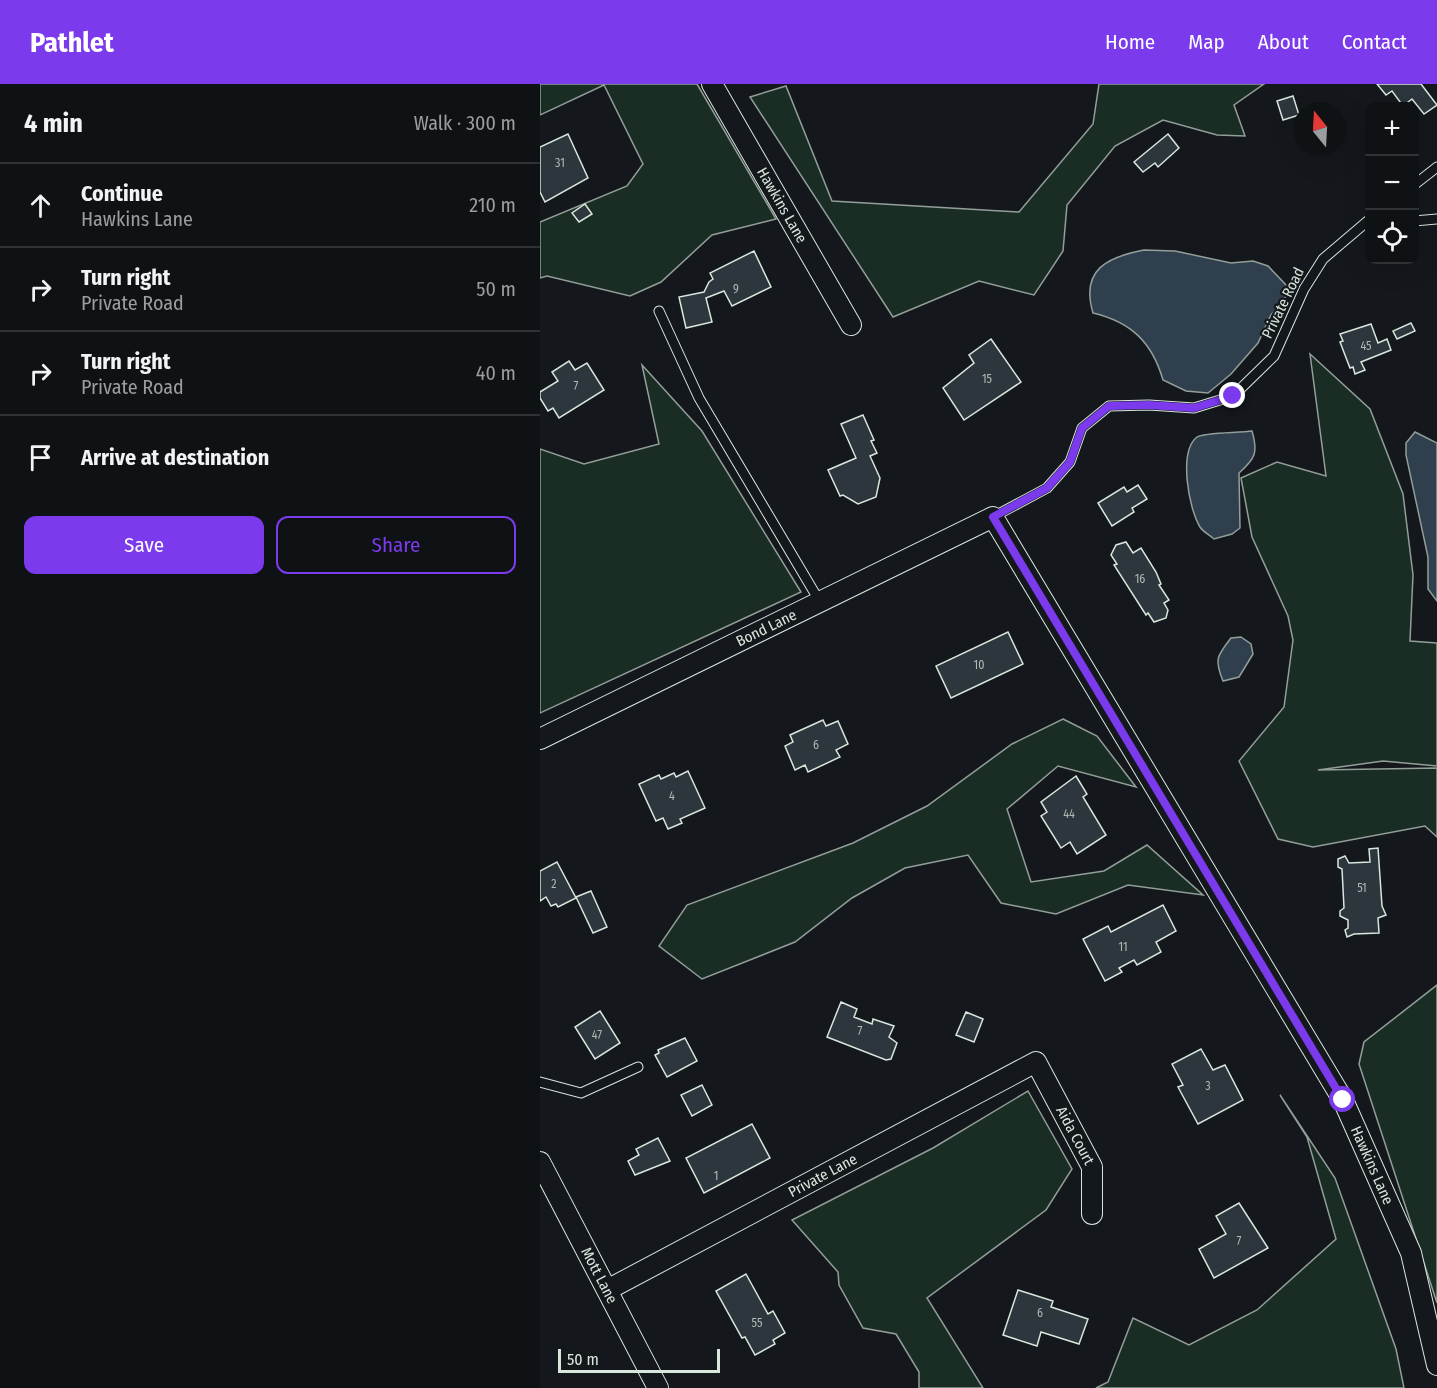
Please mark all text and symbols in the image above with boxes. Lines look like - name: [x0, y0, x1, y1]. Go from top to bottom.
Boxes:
- text: Pathlet: [30, 26, 114, 59]
- text: Home: [1105, 29, 1155, 55]
- text: Map: [1188, 29, 1225, 55]
- text: About: [1258, 29, 1309, 55]
- text: Contact: [1342, 29, 1407, 55]
- north arrow: [1293, 102, 1347, 156]
- map controls: [1365, 102, 1419, 264]
- button: +: [1365, 102, 1419, 156]
- text: 4 min: [24, 108, 83, 139]
- text: Walk · 300 m: [414, 111, 516, 135]
- house number: 31: [555, 156, 565, 170]
- button: −: [1365, 156, 1419, 210]
- street label: Hawkins Lane: [753, 164, 811, 246]
- text: Continue: [81, 180, 163, 207]
- icon: ahead: [24, 189, 57, 222]
- text: 210 m: [469, 193, 516, 217]
- text: Hawkins Lane: [81, 207, 193, 231]
- button: locate: [1365, 210, 1419, 264]
- text: Turn right: [81, 264, 170, 291]
- street label: Private Road: [1258, 264, 1308, 342]
- icon: right: [24, 273, 57, 306]
- text: 50 m: [476, 277, 516, 301]
- house number: 9: [733, 282, 739, 296]
- text: Private Road: [81, 291, 184, 315]
- house number: 45: [1360, 339, 1372, 353]
- text: Turn right: [81, 348, 170, 375]
- icon: right: [24, 357, 57, 390]
- text: 40 m: [476, 361, 516, 385]
- house number: 15: [982, 372, 993, 386]
- text: Private Road: [81, 375, 184, 399]
- house number: 7: [574, 379, 579, 393]
- route end: [1219, 382, 1245, 408]
- icon: arrive: [24, 441, 57, 474]
- text: Arrive at destination: [81, 444, 269, 471]
- button: Save: [24, 516, 264, 574]
- button: Share: [276, 516, 516, 574]
- house number: 16: [1135, 572, 1145, 586]
- street label: Bond Lane: [733, 606, 799, 650]
- house number: 10: [974, 658, 984, 672]
- house number: 6: [813, 738, 819, 752]
- house number: 4: [669, 789, 675, 803]
- house number: 44: [1063, 807, 1075, 821]
- house number: 2: [551, 877, 557, 891]
- house number: 51: [1357, 881, 1367, 895]
- house number: 11: [1118, 940, 1128, 954]
- house number: 7: [858, 1024, 863, 1038]
- house number: 47: [592, 1028, 602, 1042]
- house number: 3: [1205, 1079, 1211, 1093]
- route start: [1329, 1086, 1355, 1112]
- street label: Aida Court: [1052, 1103, 1098, 1168]
- street label: Hawkins Lane: [1347, 1123, 1397, 1207]
- street label: Private Lane: [785, 1150, 860, 1201]
- house number: 1: [714, 1169, 718, 1183]
- house number: 7: [1237, 1234, 1242, 1248]
- street label: Mott Lane: [577, 1244, 621, 1307]
- house number: 6: [1037, 1306, 1043, 1320]
- house number: 55: [752, 1316, 763, 1330]
- scale bar: [558, 1346, 720, 1374]
- text: 50 m: [567, 1350, 599, 1369]

